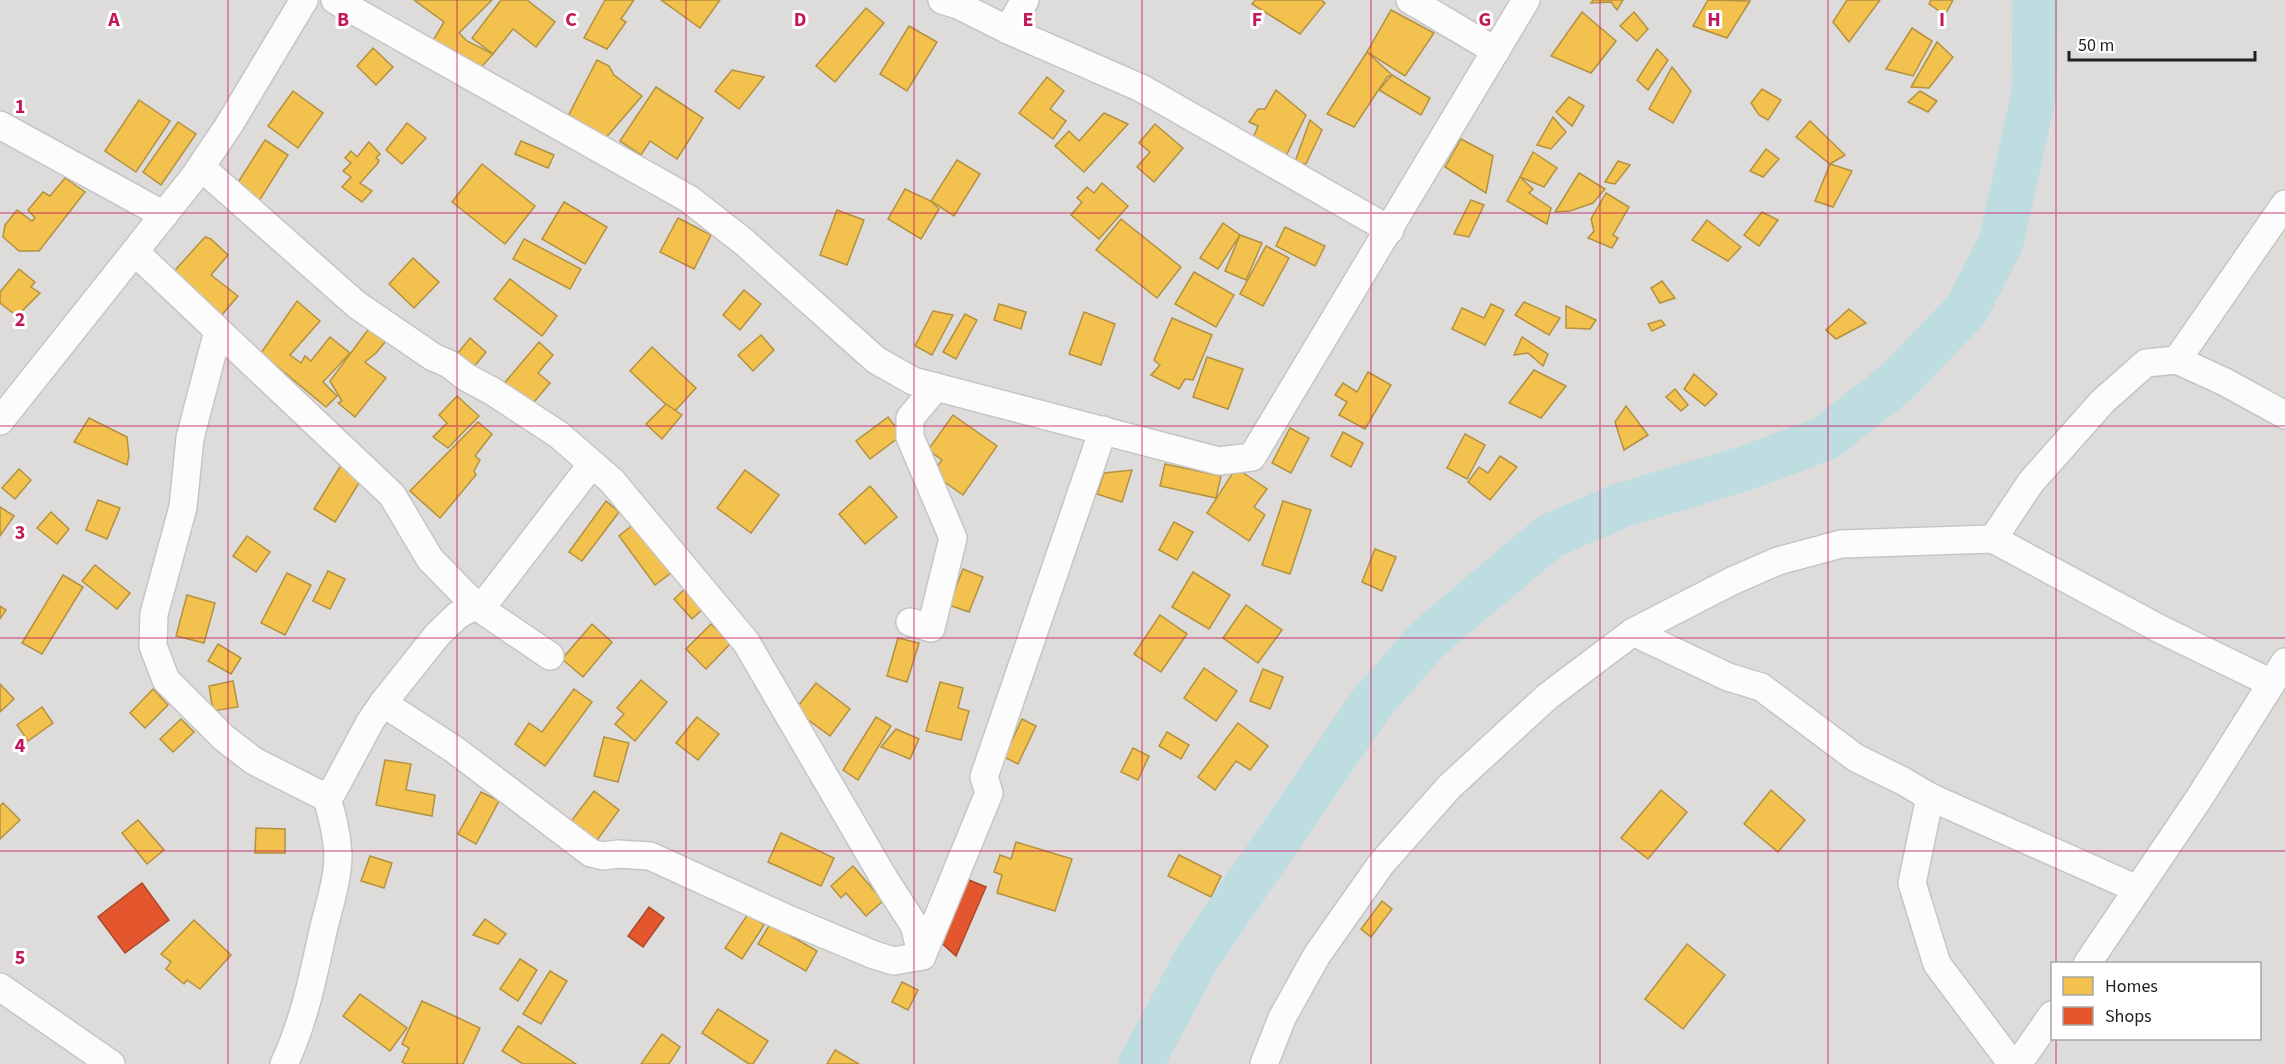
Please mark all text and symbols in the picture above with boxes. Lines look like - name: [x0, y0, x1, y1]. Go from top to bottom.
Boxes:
- text: A: [107, 6, 120, 34]
- text: B: [337, 6, 349, 34]
- text: C: [565, 6, 577, 34]
- text: D: [794, 6, 806, 34]
- text: E: [1023, 6, 1033, 34]
- text: F: [1252, 6, 1262, 34]
- text: G: [1479, 6, 1491, 34]
- text: H: [1707, 6, 1721, 34]
- text: I: [1939, 6, 1945, 34]
- scale bar: [2069, 24, 2255, 62]
- text: 50 m: [2078, 33, 2114, 58]
- text: 1: [15, 93, 25, 121]
- text: 2: [15, 306, 25, 334]
- text: 3: [15, 519, 25, 547]
- text: 4: [15, 732, 26, 760]
- text: 5: [15, 944, 25, 972]
- legend: [2051, 962, 2261, 1040]
- text: Homes: [2105, 974, 2158, 999]
- text: Shops: [2105, 1004, 2152, 1029]

